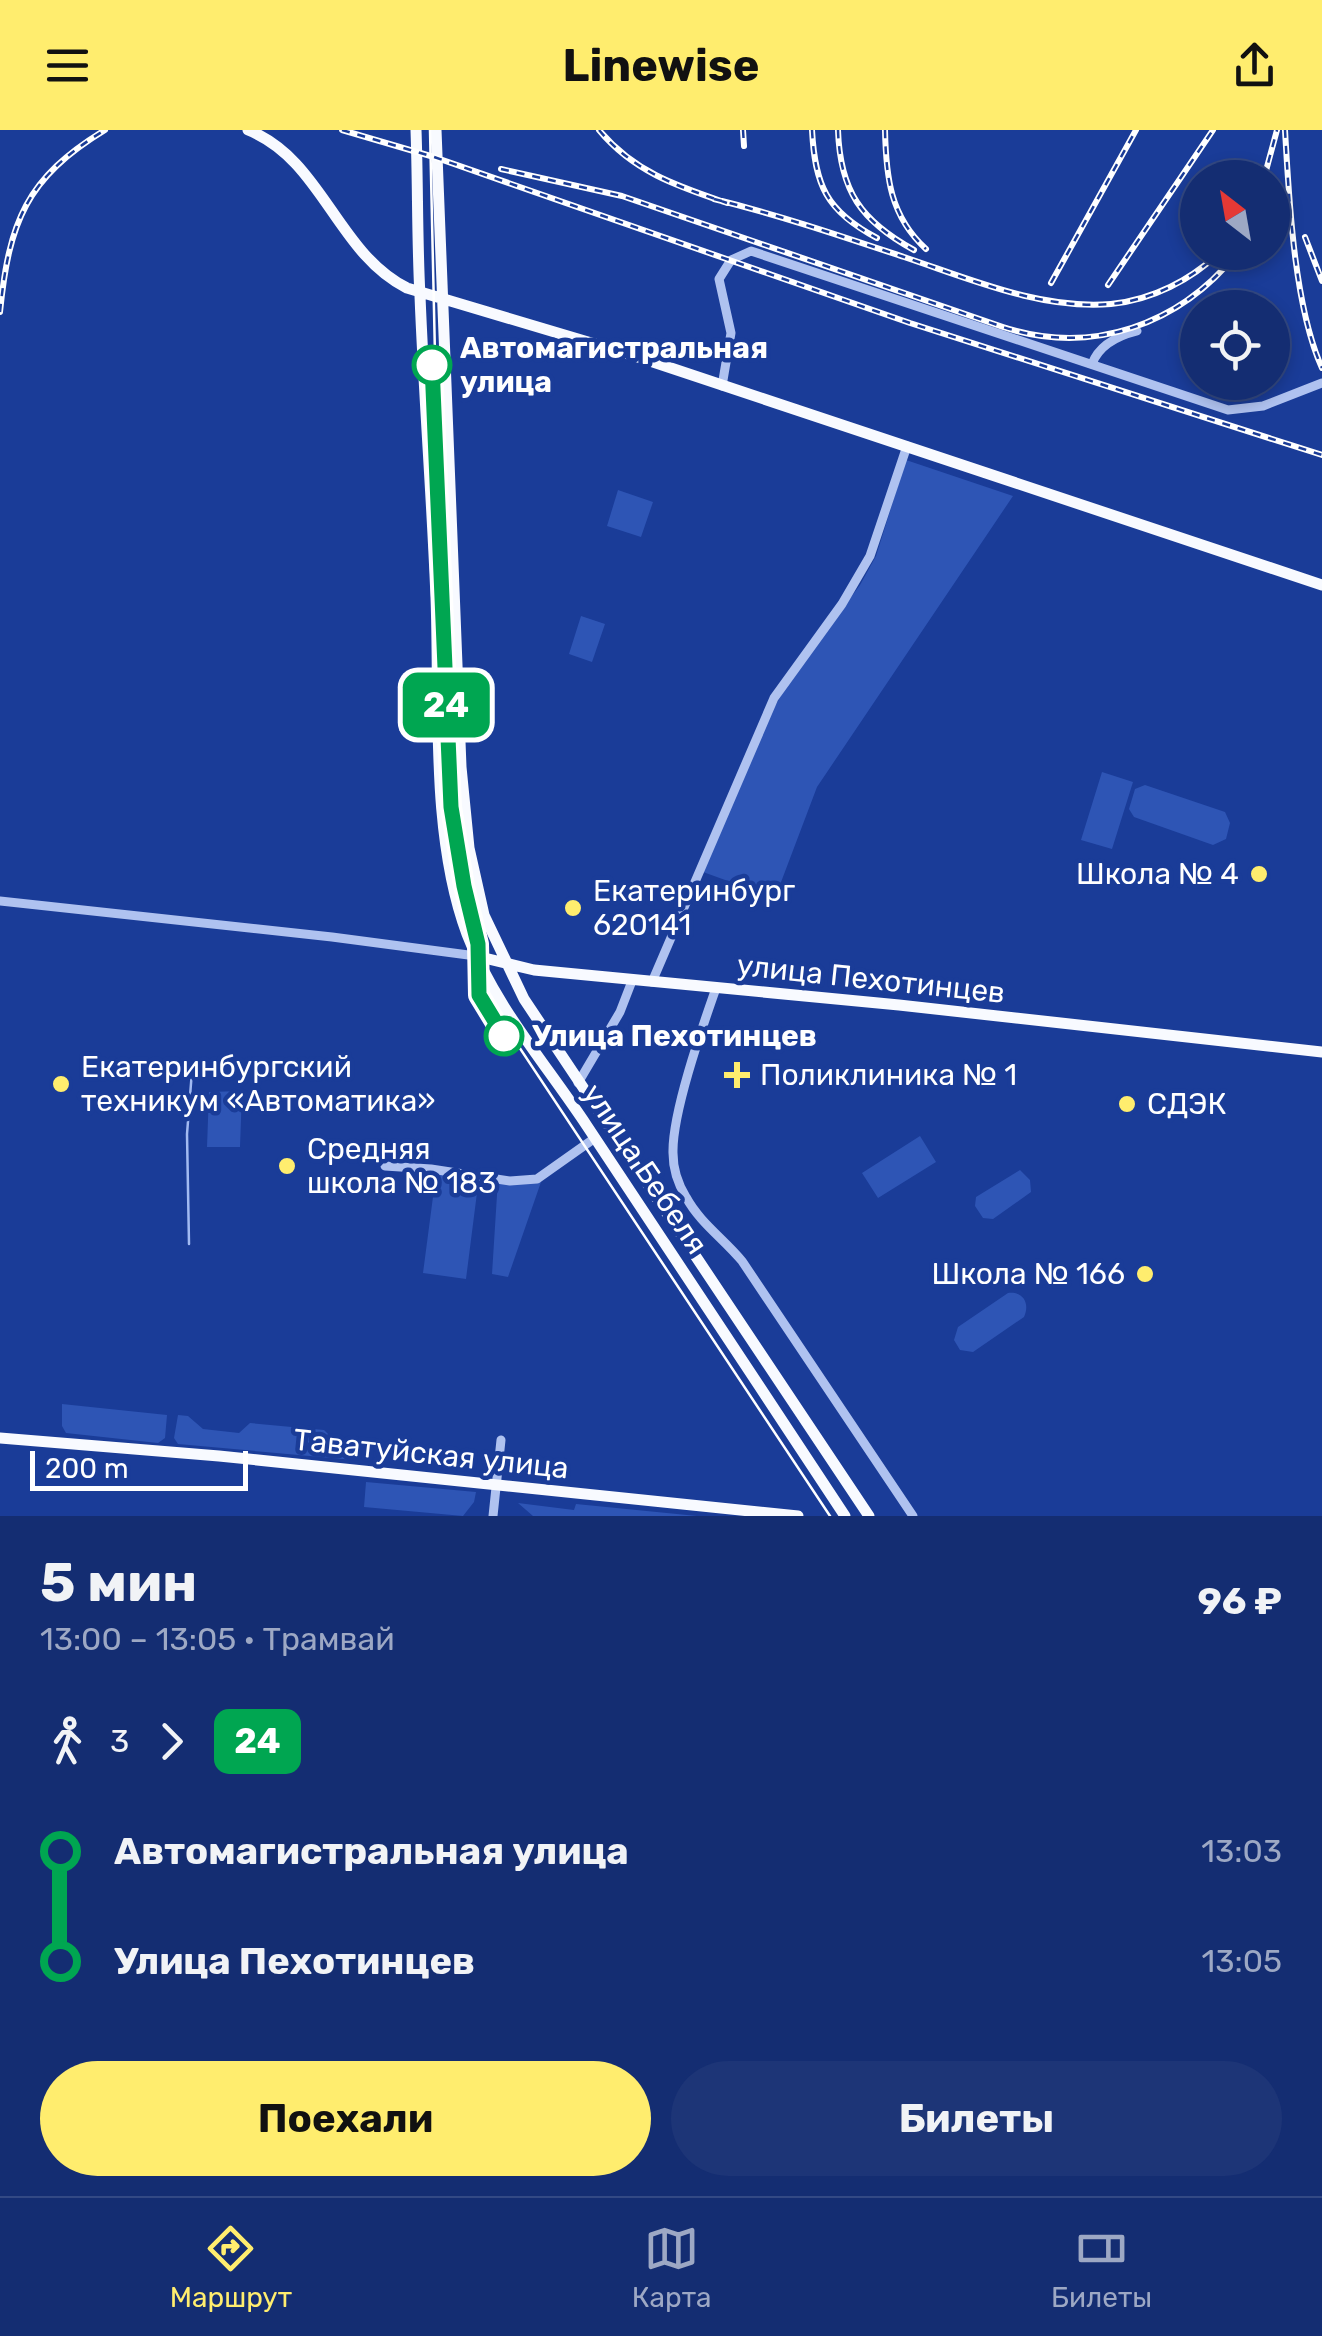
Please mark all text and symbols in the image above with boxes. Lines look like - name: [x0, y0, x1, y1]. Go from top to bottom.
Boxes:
- icon: menu: [40, 38, 95, 93]
- icon: share: [1227, 38, 1282, 93]
- text: Linewise: [563, 39, 759, 92]
- north arrow: [1180, 160, 1290, 270]
- map controls: [1180, 160, 1290, 400]
- button: locate: [1180, 290, 1290, 400]
- place label: Автомагистральная улица: [460, 330, 768, 400]
- marker: Автомагистральная улица: [413, 346, 451, 384]
- line badge: 24: [401, 672, 491, 738]
- text: 24: [423, 684, 469, 726]
- place label: Школа № 4: [1076, 856, 1239, 892]
- marker: Школа № 4: [1248, 863, 1270, 885]
- place label: Екатеринбург 620141: [593, 873, 795, 943]
- marker: Екатеринбург 620141: [562, 897, 584, 919]
- street label: улица Пехотинцев: [735, 947, 1007, 1011]
- marker: Улица Пехотинцев: [485, 1017, 523, 1055]
- place label: Улица Пехотинцев: [532, 1018, 817, 1054]
- place label: Екатеринбургский техникум «Автоматика»: [81, 1049, 435, 1119]
- place label: Поликлиника № 1: [760, 1057, 1017, 1093]
- marker: Поликлиника № 1: [724, 1062, 750, 1088]
- marker: Екатеринбургский техникум «Автоматика»: [50, 1073, 72, 1095]
- street label: улица Бебеля: [575, 1077, 715, 1261]
- place label: СДЭК: [1147, 1086, 1227, 1122]
- marker: СДЭК: [1116, 1093, 1138, 1115]
- place label: Средняя школа № 183: [307, 1131, 496, 1201]
- marker: Средняя школа № 183: [276, 1155, 298, 1177]
- place label: Школа № 166: [932, 1256, 1125, 1292]
- marker: Школа № 166: [1134, 1263, 1156, 1285]
- street label: Таватуйская улица: [292, 1422, 570, 1486]
- scale bar: [30, 1446, 248, 1490]
- text: 200 m: [45, 1452, 129, 1485]
- text: 5 мин: [40, 1550, 197, 1615]
- text: 96 ₽: [1198, 1578, 1282, 1624]
- text: 13:00 – 13:05 · Трамвай: [40, 1620, 395, 1658]
- icon: walk: [40, 1714, 95, 1769]
- icon: forward: [144, 1714, 199, 1769]
- text: 24: [234, 1720, 281, 1762]
- text: 3: [110, 1722, 129, 1760]
- text: Автомагистральная улица: [114, 1828, 629, 1874]
- text: 13:03: [1201, 1832, 1282, 1870]
- text: Улица Пехотинцев: [114, 1938, 475, 1984]
- text: 13:05: [1202, 1942, 1282, 1980]
- button: Поехали: [40, 2061, 651, 2176]
- button: Билеты: [671, 2061, 1282, 2176]
- tab: Маршрут: [170, 2221, 292, 2314]
- tab: Карта: [632, 2221, 712, 2314]
- tab: Билеты: [1051, 2221, 1152, 2314]

